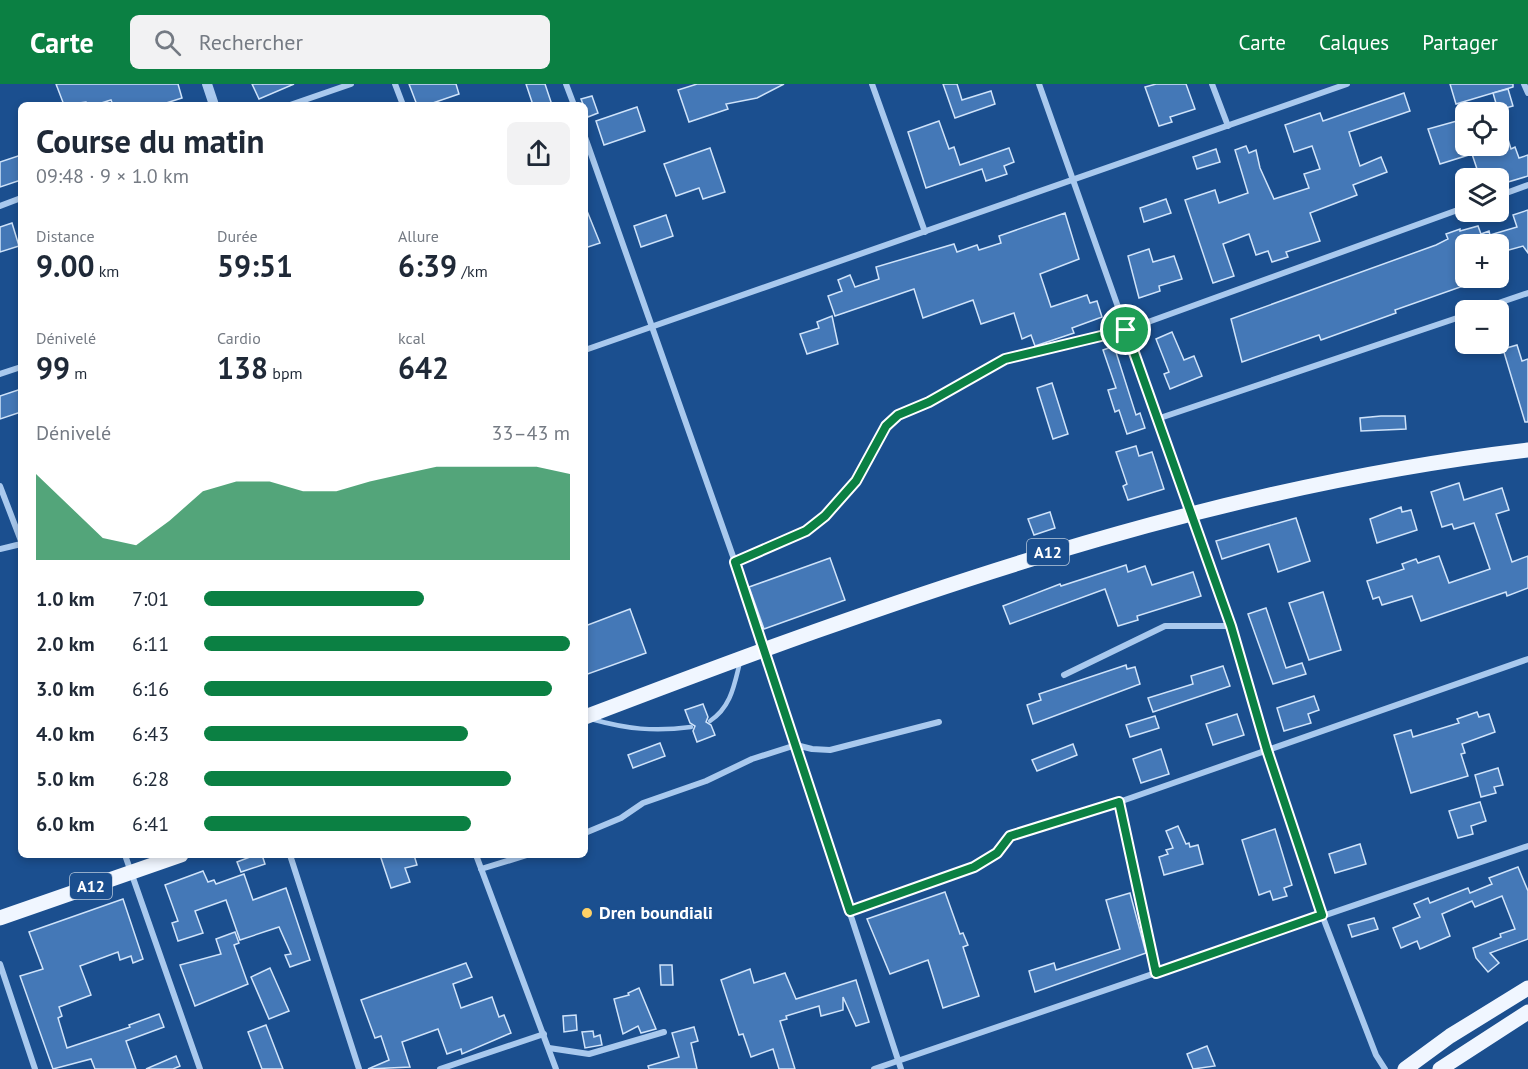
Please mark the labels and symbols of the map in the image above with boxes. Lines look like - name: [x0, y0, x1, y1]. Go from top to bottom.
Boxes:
- pin: [1100, 304, 1151, 355]
- road number: A12: [1027, 539, 1069, 565]
- road number: A12: [70, 873, 112, 899]
- place label: Dren boundiali: [599, 901, 713, 924]
- marker: Dren boundiali: [580, 906, 594, 920]

